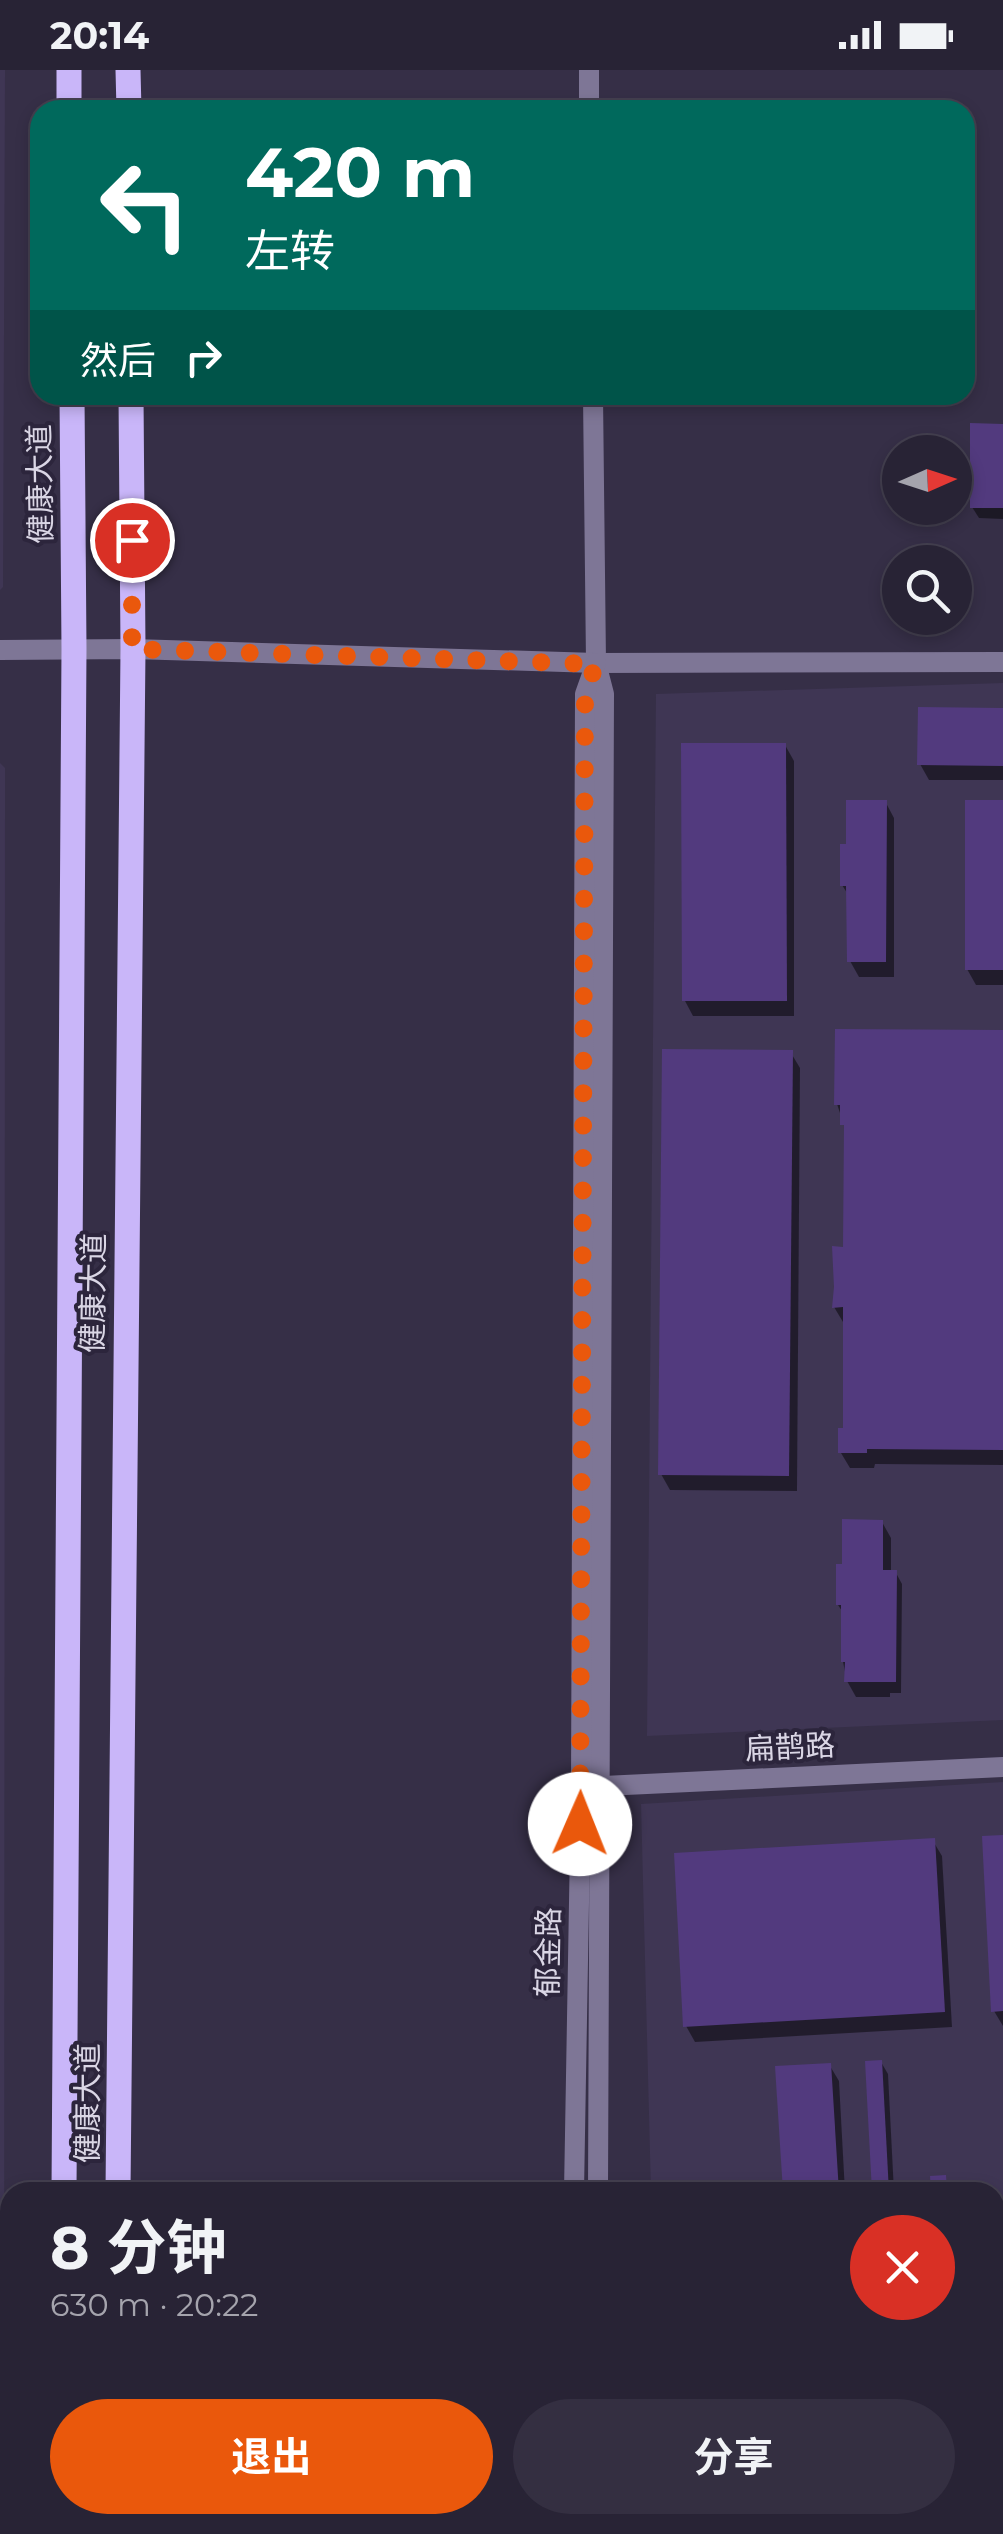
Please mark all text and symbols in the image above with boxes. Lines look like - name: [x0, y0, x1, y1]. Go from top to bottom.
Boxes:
- text: 20:14: [50, 12, 149, 59]
- text: 420 m: [245, 129, 475, 215]
- icon: left: [80, 140, 210, 270]
- text: 左转: [245, 223, 335, 278]
- icon: right: [176, 330, 231, 385]
- text: 然后: [80, 337, 156, 384]
- street label: 健康大道: [20, 424, 60, 544]
- north arrow: [882, 435, 972, 525]
- map controls: [882, 435, 972, 635]
- pin: [90, 498, 175, 583]
- icon: arrive: [105, 513, 160, 568]
- button: search: [882, 545, 972, 635]
- street label: 健康大道: [73, 1233, 113, 1353]
- street label: 扁鹊路: [744, 1726, 836, 1768]
- position arrow: [528, 1772, 632, 1876]
- street label: 郁金路: [529, 1907, 567, 1997]
- street label: 健康大道: [69, 2043, 106, 2163]
- text: 8 分钟: [50, 2211, 227, 2284]
- button: close: [850, 2215, 955, 2320]
- text: 630 m · 20:22: [50, 2285, 258, 2324]
- button: 退出: [50, 2399, 493, 2514]
- button: 分享: [513, 2399, 955, 2514]

